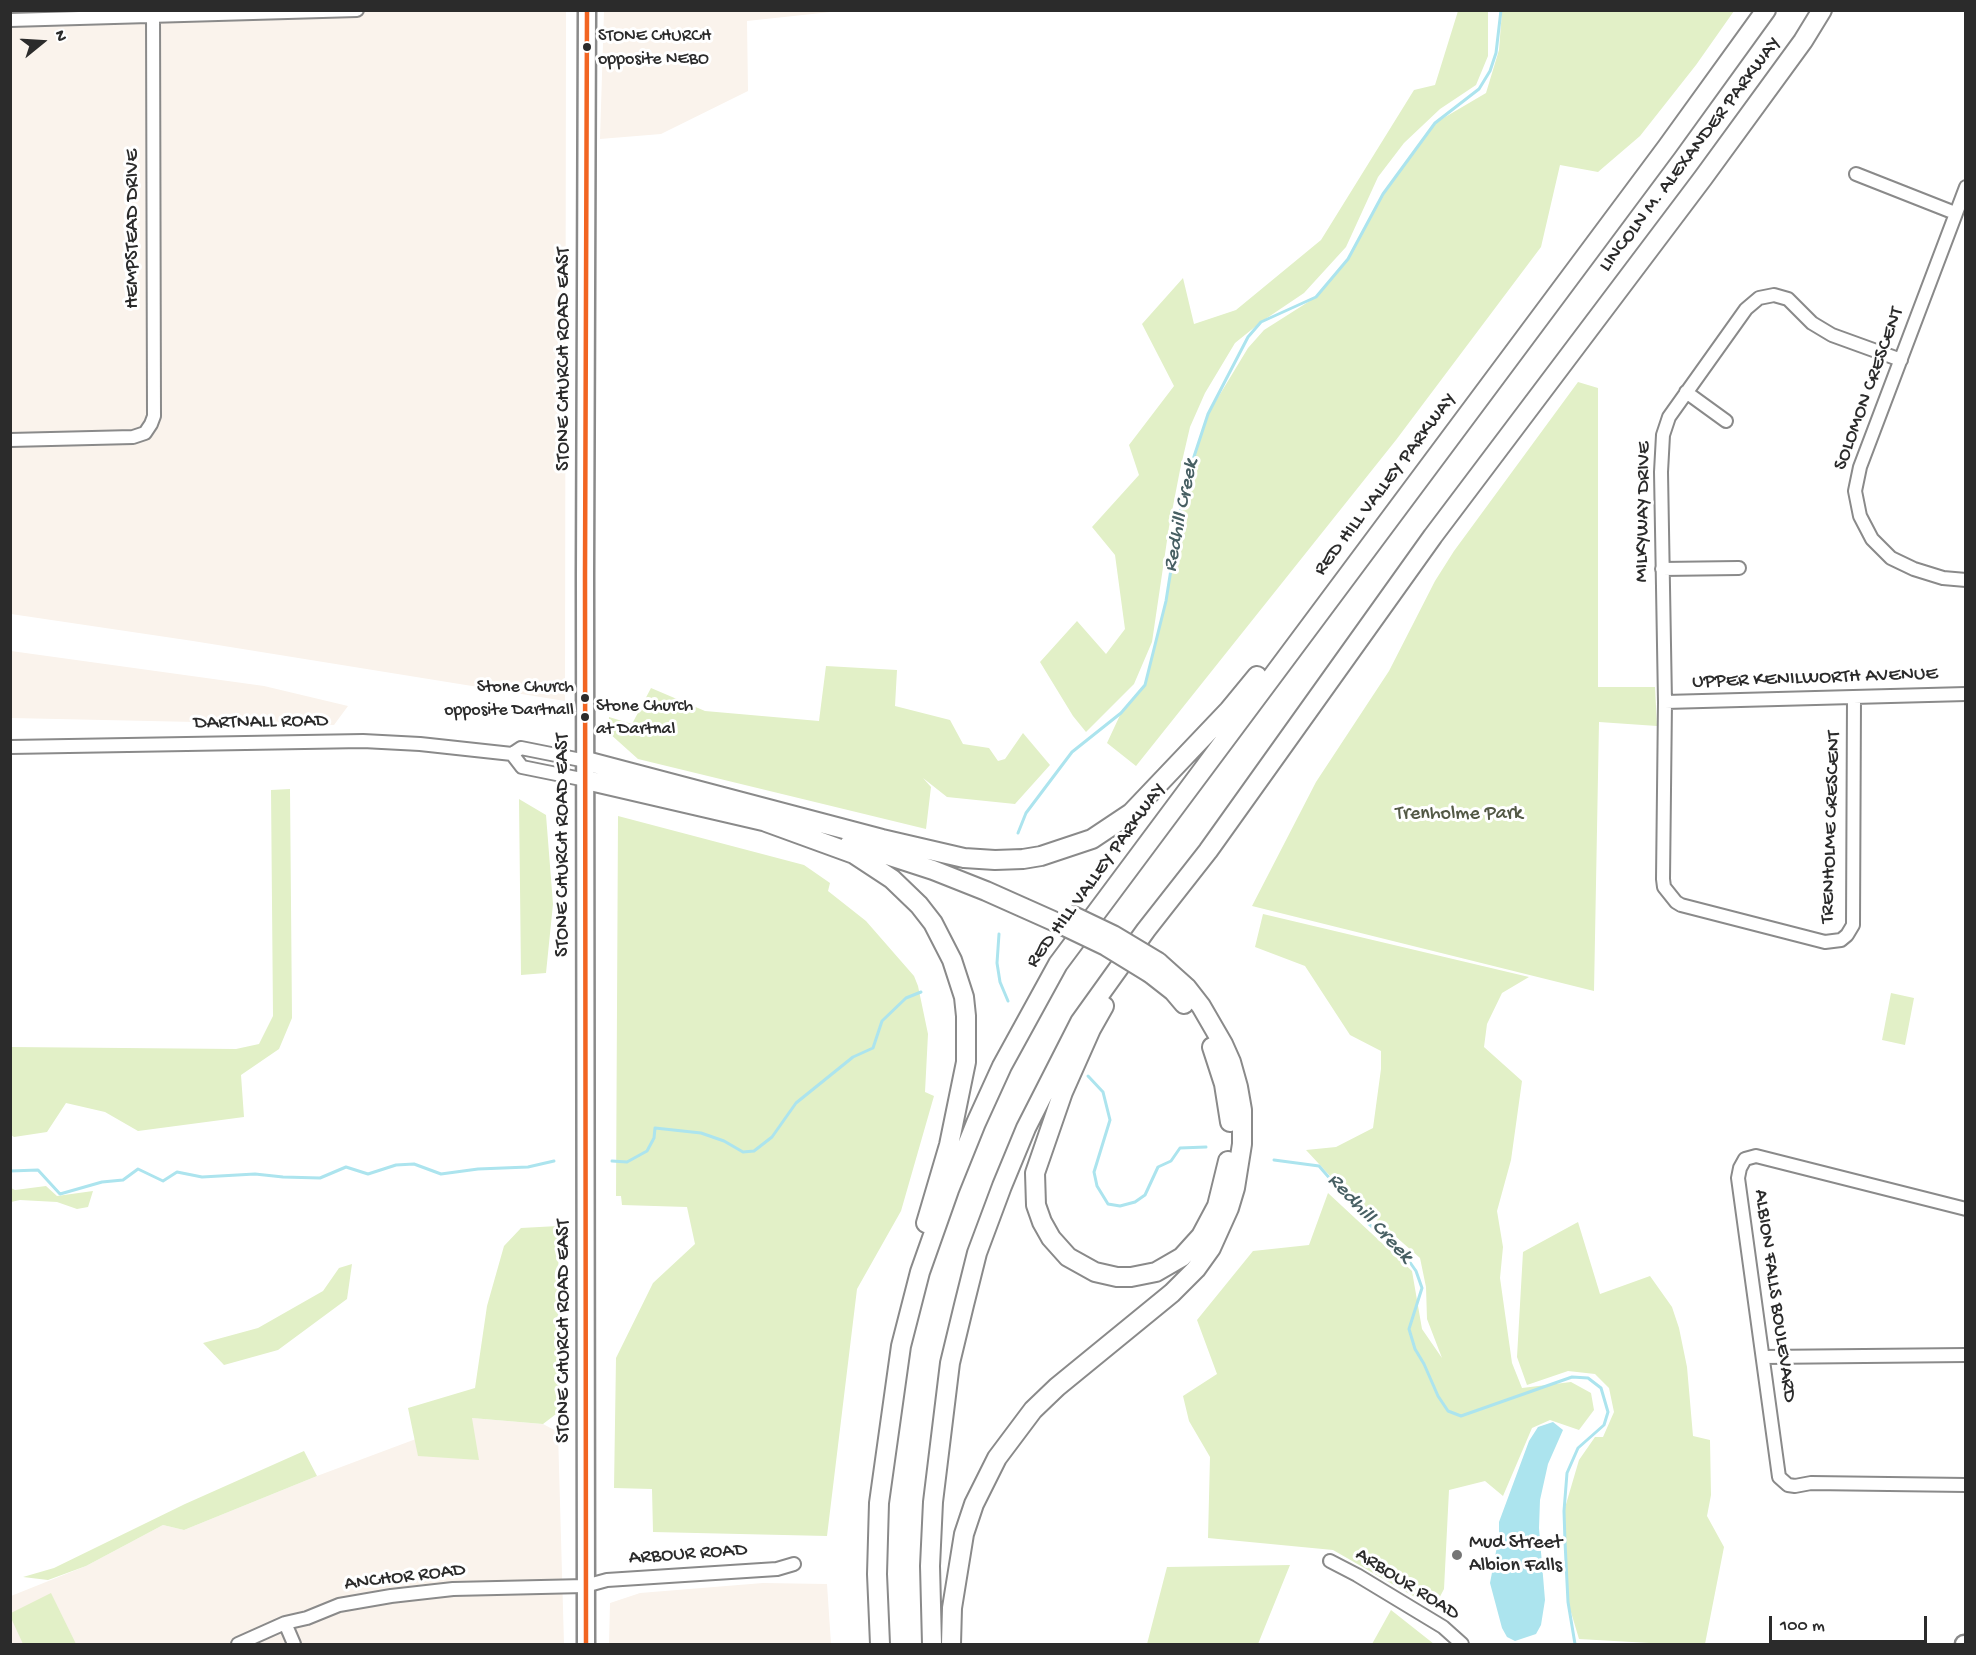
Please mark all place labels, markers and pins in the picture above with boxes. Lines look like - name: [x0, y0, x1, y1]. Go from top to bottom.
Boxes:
- place label: STONE CHURCH opposite NEBO: [598, 26, 711, 68]
- marker: STONE CHURCH opposite NEBO: [581, 41, 593, 53]
- place label: Stone Church opposite Dartnall: [444, 677, 574, 720]
- marker: Stone Church opposite Dartnall: [579, 692, 591, 704]
- place label: Stone Church at Dartnal: [596, 696, 693, 738]
- marker: Stone Church at Dartnal: [579, 711, 591, 723]
- place label: Mud Street Albion Falls: [1469, 1532, 1562, 1579]
- marker: Mud Street Albion Falls: [1450, 1548, 1464, 1562]

